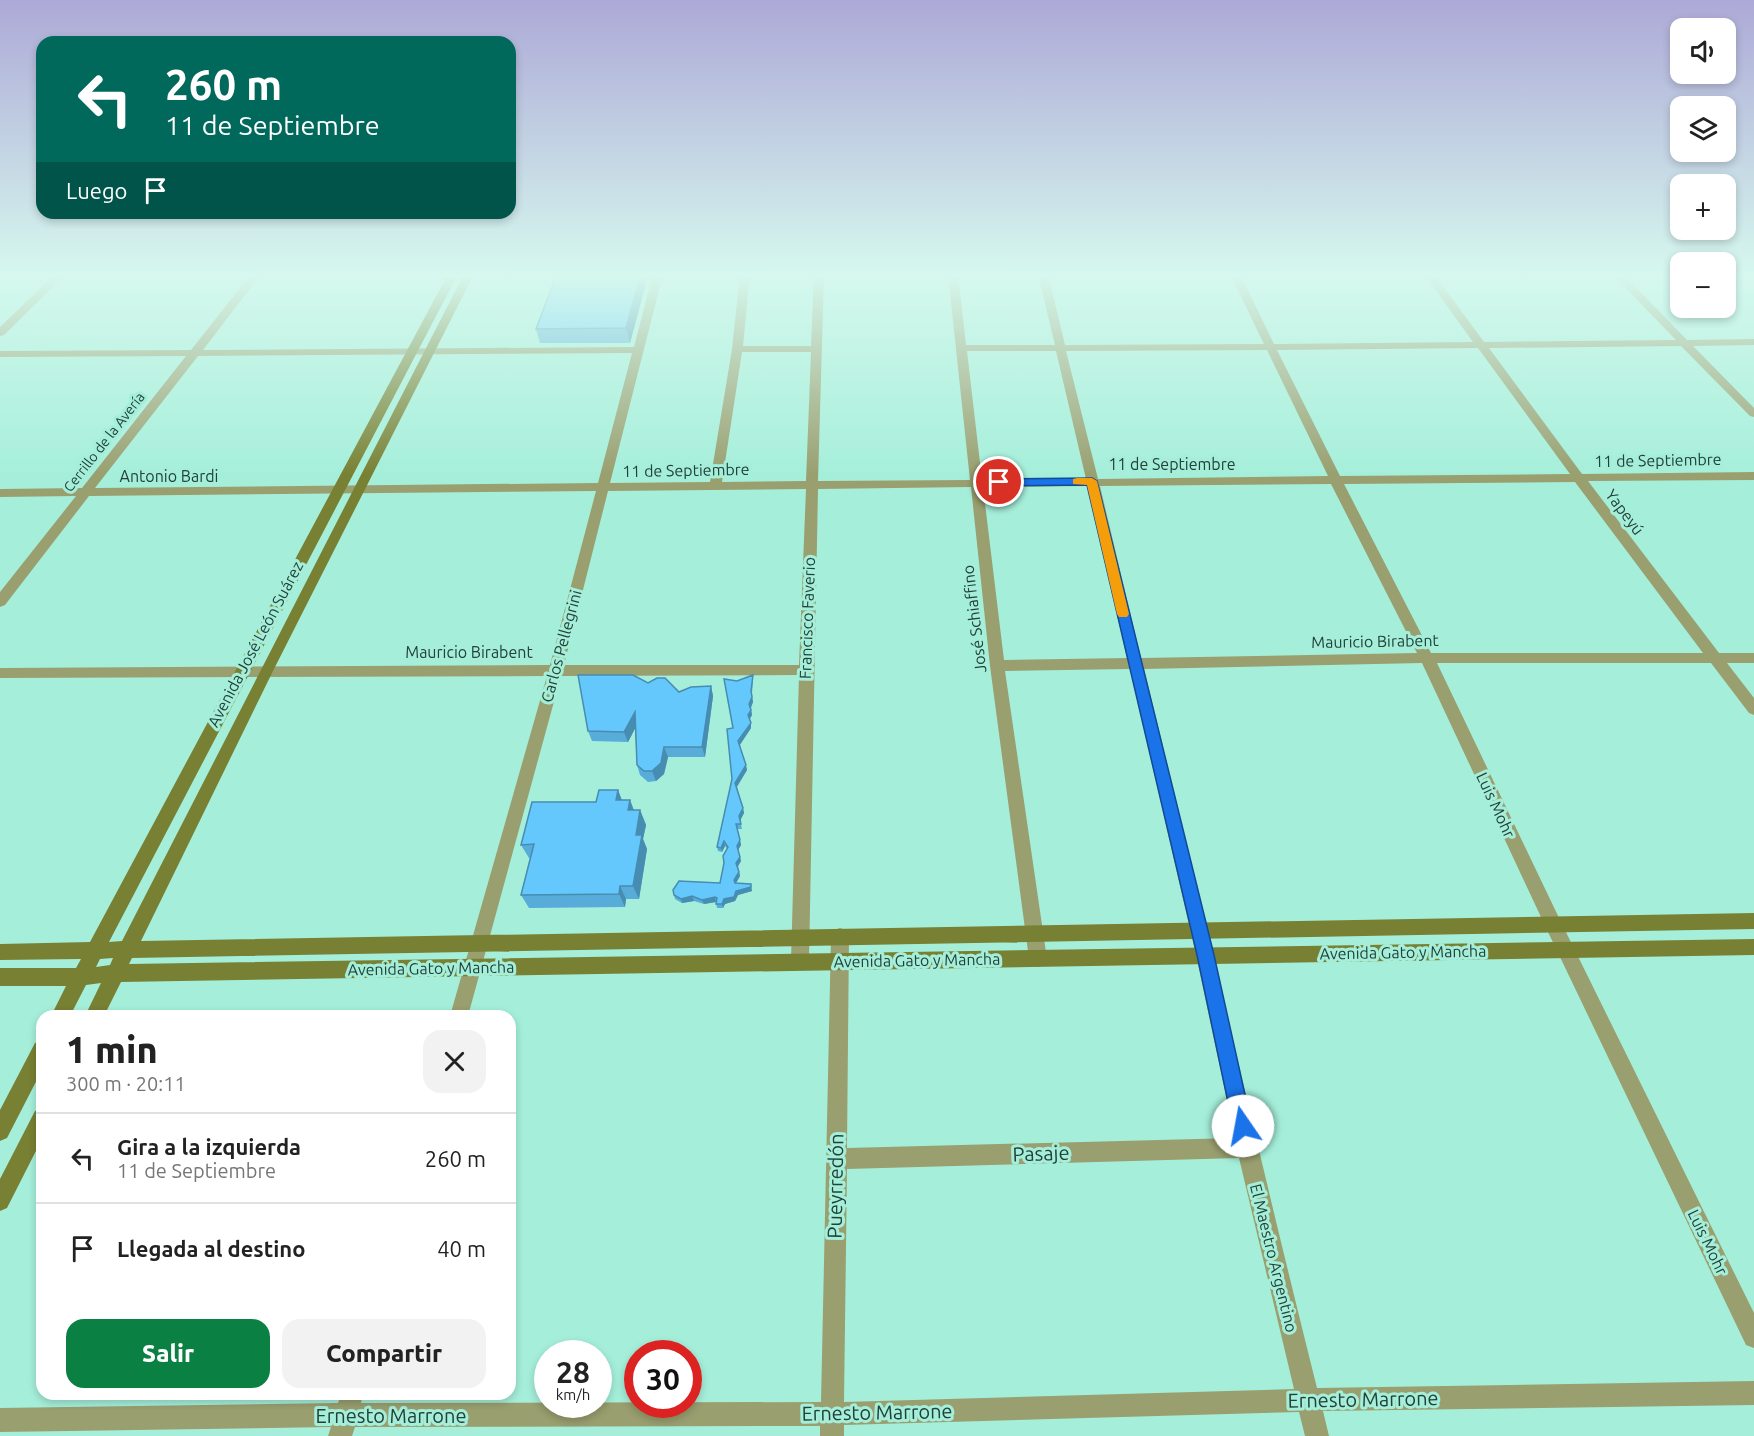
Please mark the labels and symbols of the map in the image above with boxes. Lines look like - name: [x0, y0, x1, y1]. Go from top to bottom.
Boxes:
- street label: Cerrillo de la Avería: [60, 389, 148, 495]
- street label: 11 de Septiembre: [1594, 450, 1722, 470]
- street label: 11 de Septiembre: [1108, 455, 1236, 473]
- pin: [973, 456, 1024, 507]
- street label: 11 de Septiembre: [622, 460, 750, 480]
- street label: Antonio Bardi: [120, 467, 218, 485]
- street label: Yapeyú: [1602, 486, 1648, 538]
- street label: Francisco Faverio: [796, 557, 818, 679]
- street label: Avenida José León Suárez: [204, 558, 306, 730]
- street label: José Schiaffino: [958, 564, 990, 674]
- street label: Carlos Pellegrini: [537, 588, 585, 704]
- street label: Mauricio Birabent: [1311, 631, 1440, 651]
- street label: Mauricio Birabent: [405, 643, 533, 661]
- street label: Luis Mohr: [1473, 769, 1519, 841]
- street label: Avenida Gato y Mancha: [1320, 942, 1486, 962]
- street label: Avenida Gato y Mancha: [834, 950, 1000, 970]
- street label: Avenida Gato y Mancha: [348, 958, 514, 978]
- position arrow: [1211, 1094, 1275, 1158]
- street label: Pueyrredón: [823, 1133, 847, 1239]
- street label: Pasaje: [1012, 1141, 1070, 1165]
- street label: El Maestro Argentino: [1247, 1182, 1301, 1334]
- street label: Luis Mohr: [1685, 1206, 1731, 1278]
- speed limit sign: 30: [624, 1340, 702, 1418]
- street label: Ernesto Marrone: [1287, 1386, 1439, 1412]
- street label: Ernesto Marrone: [801, 1399, 953, 1425]
- street label: Ernesto Marrone: [316, 1404, 467, 1427]

